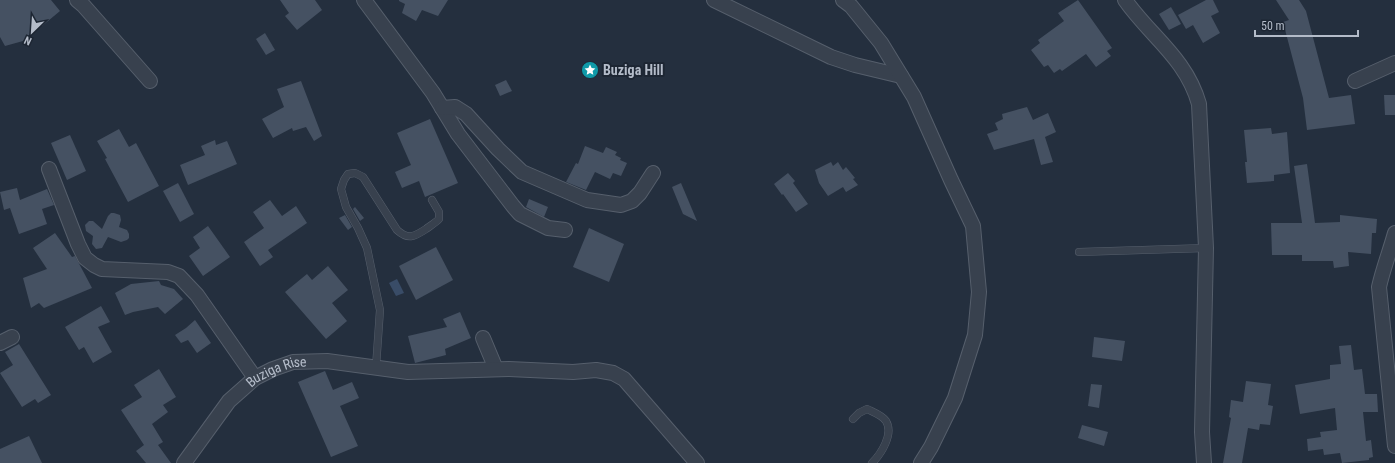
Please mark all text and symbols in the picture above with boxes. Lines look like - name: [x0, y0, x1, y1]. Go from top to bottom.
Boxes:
- north arrow: [12, 12, 52, 52]
- scale bar: [1255, 12, 1358, 38]
- text: 50 m: [1261, 19, 1285, 33]
- text: N: [22, 33, 34, 48]
- place icon: Buziga Hill: [580, 60, 600, 80]
- place label: Buziga Hill: [603, 62, 664, 78]
- street label: Buziga Rise: [243, 354, 307, 390]

